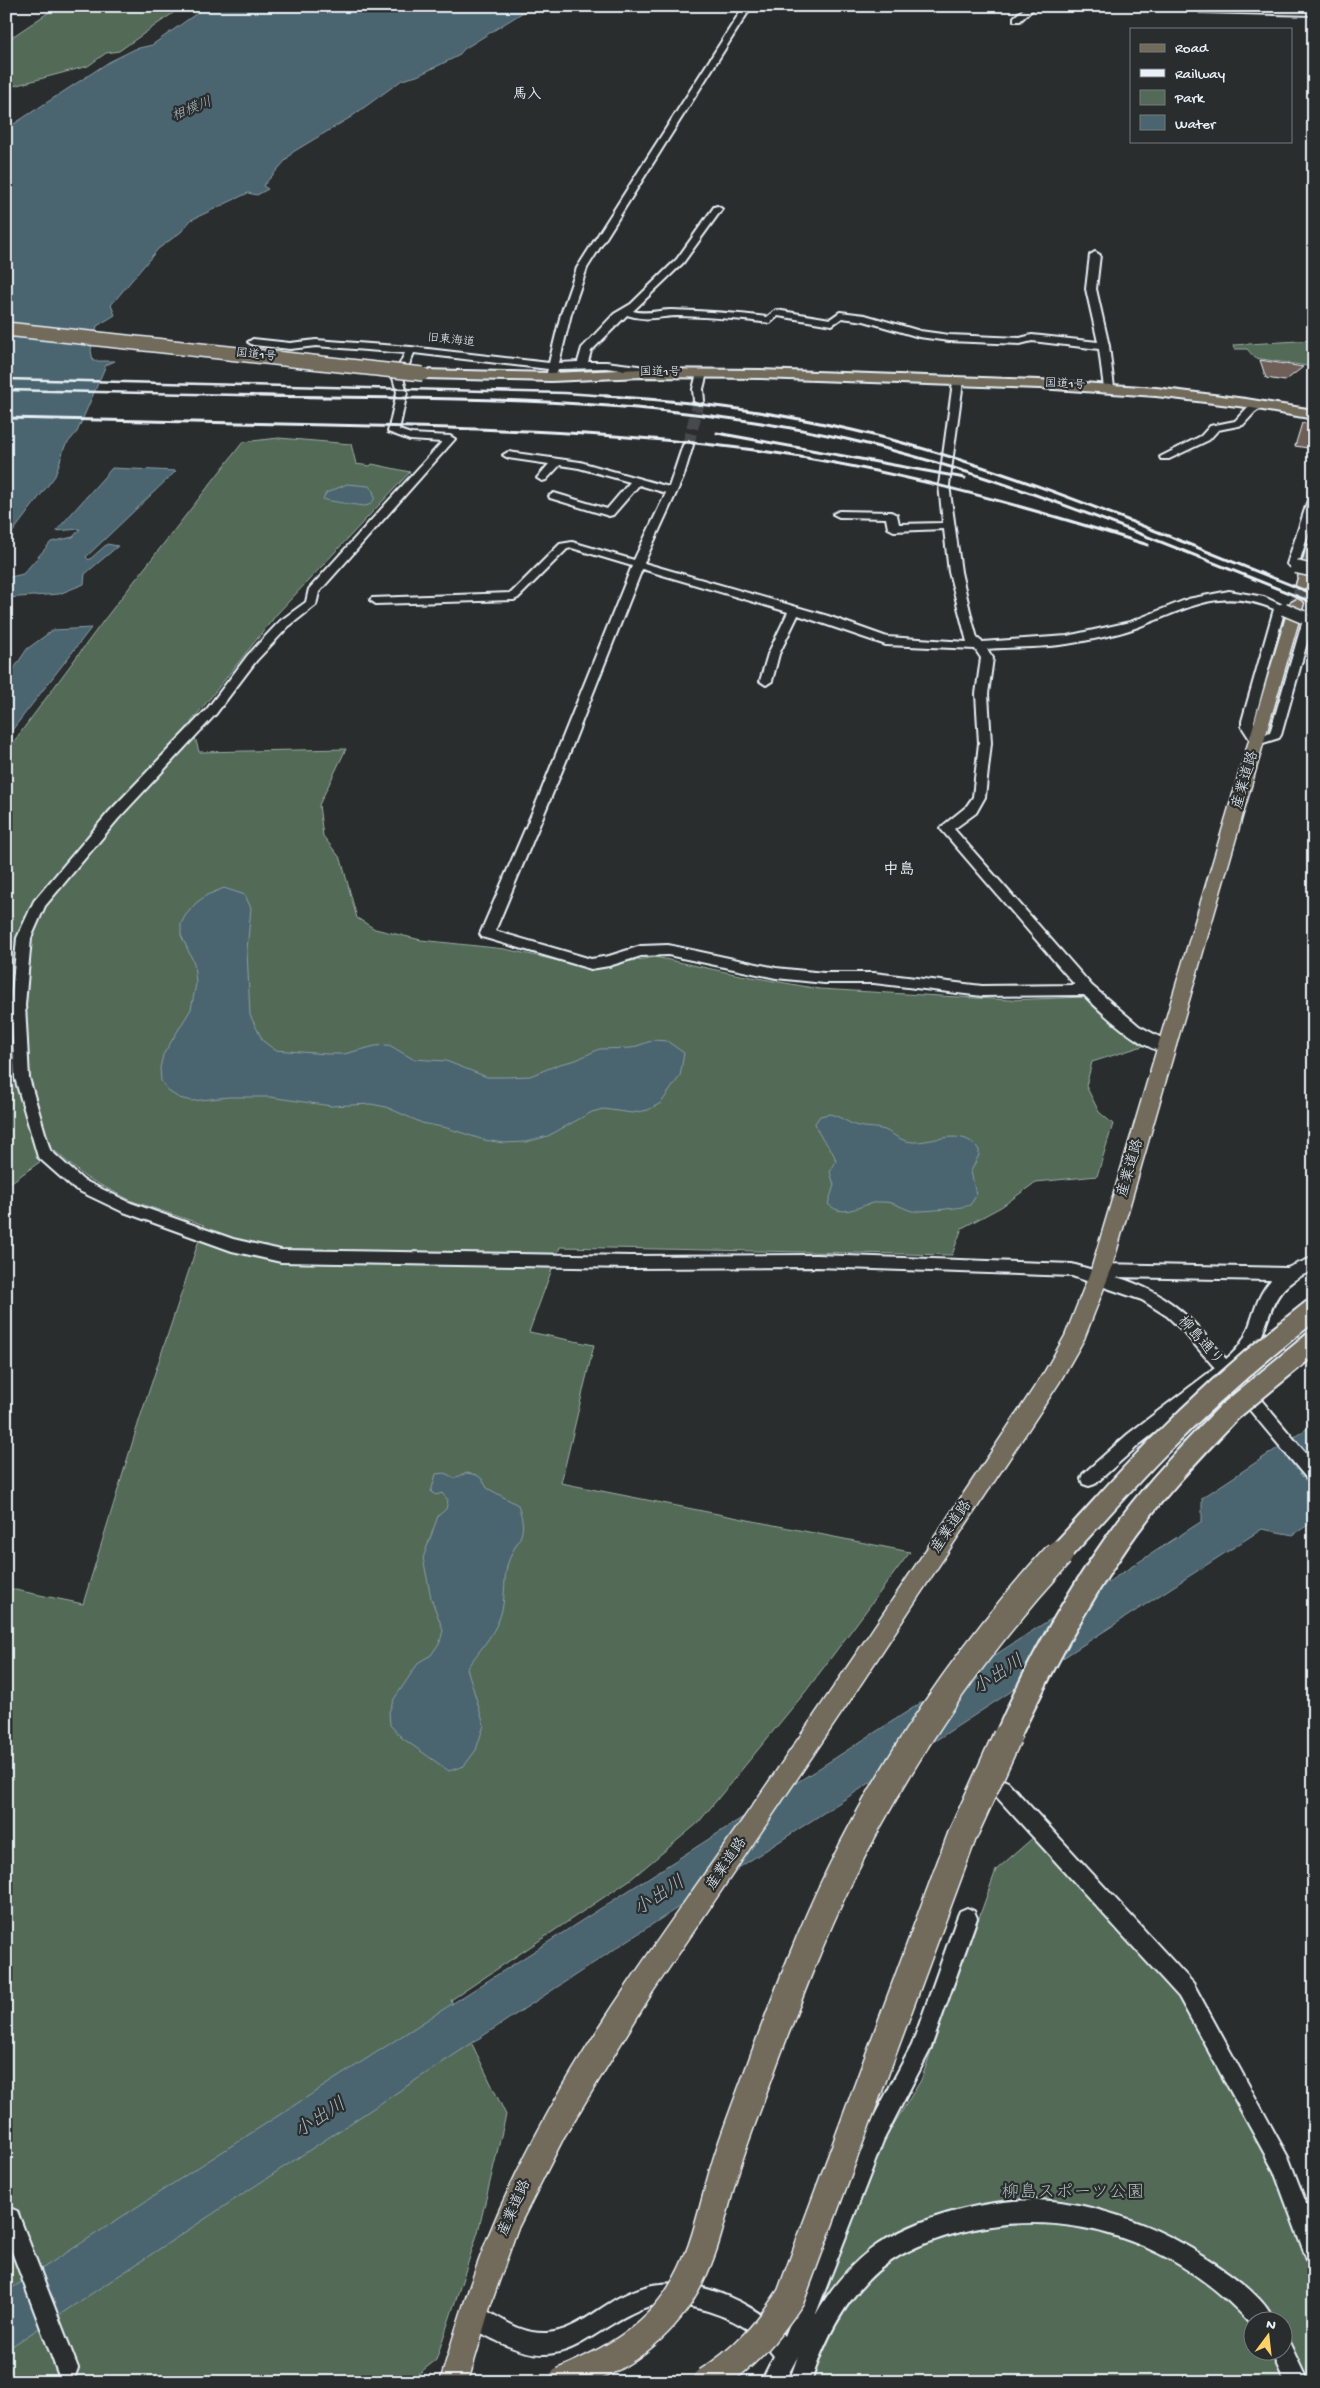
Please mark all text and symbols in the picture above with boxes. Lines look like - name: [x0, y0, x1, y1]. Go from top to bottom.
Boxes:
- legend: [1130, 28, 1292, 142]
- text: Road: [1175, 40, 1209, 58]
- text: Railway: [1175, 66, 1226, 84]
- district label: 馬入: [513, 86, 541, 104]
- text: Park: [1174, 90, 1205, 108]
- water label: 相模川: [169, 93, 215, 126]
- text: Water: [1175, 116, 1217, 134]
- street label: 旧東海道: [426, 331, 476, 350]
- street label: 国道1号: [235, 346, 277, 365]
- street label: 国道1号: [640, 365, 680, 380]
- street label: 国道1号: [1044, 376, 1086, 393]
- street label: 産業道路: [1228, 748, 1263, 811]
- district label: 中島: [883, 860, 915, 881]
- street label: 産業道路: [1113, 1136, 1148, 1199]
- street label: 柳島通り: [1173, 1312, 1228, 1369]
- street label: 産業道路: [927, 1497, 976, 1557]
- water label: 小出川: [969, 1651, 1029, 1701]
- street label: 産業道路: [702, 1834, 751, 1894]
- water label: 小出川: [630, 1872, 690, 1922]
- water label: 小出川: [291, 2094, 351, 2144]
- street label: 産業道路: [494, 2177, 535, 2239]
- park label: 柳島スポーツ公園: [1001, 2182, 1145, 2204]
- north arrow: [1242, 2310, 1292, 2360]
- text: N: [1264, 2316, 1277, 2335]

